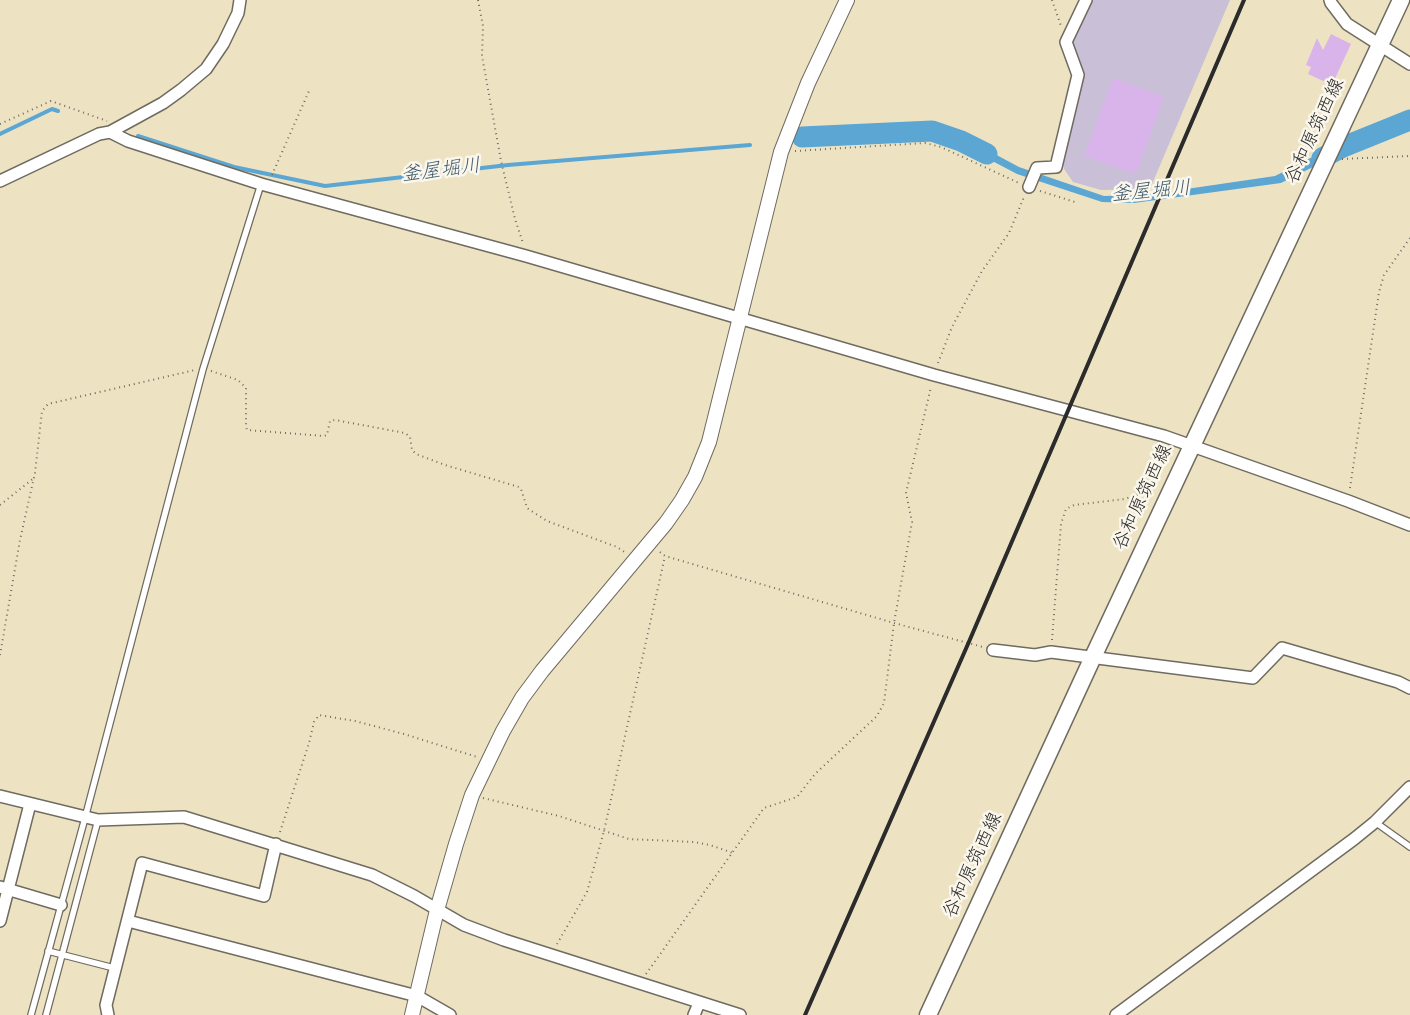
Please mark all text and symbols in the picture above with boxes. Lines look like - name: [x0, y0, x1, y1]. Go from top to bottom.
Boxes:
- street label: 谷和原筑西線: [1283, 76, 1351, 188]
- water label: 釜屋堀川: [400, 156, 482, 190]
- water label: 釜屋堀川: [1110, 179, 1192, 209]
- street label: 谷和原筑西線: [1111, 442, 1179, 554]
- street label: 谷和原筑西線: [941, 810, 1009, 922]

